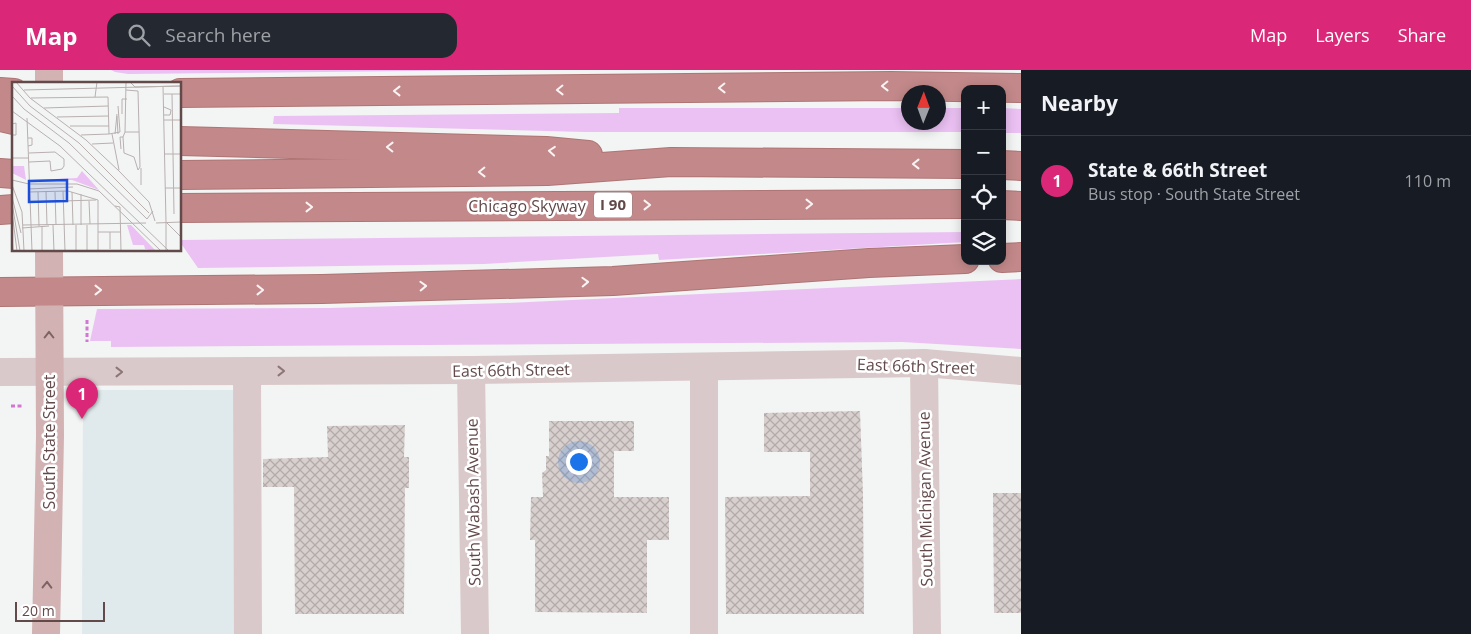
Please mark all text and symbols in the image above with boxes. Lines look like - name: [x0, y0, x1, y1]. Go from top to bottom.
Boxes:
- search box: [107, 13, 457, 58]
- text: Map: [25, 19, 77, 52]
- icon: search: [125, 21, 153, 49]
- text: Search here: [165, 22, 271, 48]
- text: Map: [1250, 23, 1287, 47]
- text: Layers: [1315, 23, 1370, 47]
- text: Share: [1398, 23, 1446, 47]
- one-way arrow: [881, 81, 888, 91]
- inset map: [12, 82, 181, 251]
- one-way arrow: [718, 83, 726, 93]
- one-way arrow: [556, 85, 564, 95]
- north arrow: [901, 85, 946, 130]
- map controls: [961, 85, 1006, 265]
- button: +: [961, 85, 1006, 130]
- one-way arrow: [393, 86, 401, 97]
- text: Nearby: [1041, 89, 1118, 117]
- button: −: [961, 130, 1006, 175]
- one-way arrow: [386, 142, 394, 152]
- one-way arrow: [548, 146, 556, 157]
- text: State & 66th Street: [1088, 157, 1267, 183]
- one-way arrow: [912, 158, 920, 169]
- one-way arrow: [478, 167, 486, 177]
- text: 1: [1052, 170, 1062, 192]
- text: 110 m: [1405, 170, 1451, 192]
- button: locate: [961, 175, 1006, 220]
- text: Bus stop · South State Street: [1088, 183, 1300, 205]
- road number: I 90: [594, 192, 632, 218]
- street label: Chicago Skyway: [468, 195, 587, 217]
- one-way arrow: [806, 199, 814, 209]
- one-way arrow: [644, 200, 651, 210]
- one-way arrow: [306, 202, 314, 212]
- button: layers: [961, 220, 1006, 265]
- one-way arrow: [581, 276, 589, 287]
- one-way arrow: [419, 281, 427, 292]
- one-way arrow: [94, 285, 102, 295]
- one-way arrow: [256, 285, 264, 295]
- one-way arrow: [44, 331, 54, 339]
- street label: East 66th Street: [857, 353, 976, 379]
- street label: East 66th Street: [452, 358, 570, 382]
- one-way arrow: [115, 366, 123, 377]
- one-way arrow: [278, 366, 285, 376]
- street label: South State Street: [38, 374, 60, 509]
- pin: 1: [66, 378, 98, 419]
- street label: South Michigan Avenue: [912, 411, 938, 587]
- street label: South Wabash Avenue: [461, 418, 485, 586]
- your location: [566, 449, 592, 475]
- one-way arrow: [42, 581, 52, 589]
- scale bar: [15, 599, 105, 622]
- text: 20 m: [22, 601, 55, 620]

